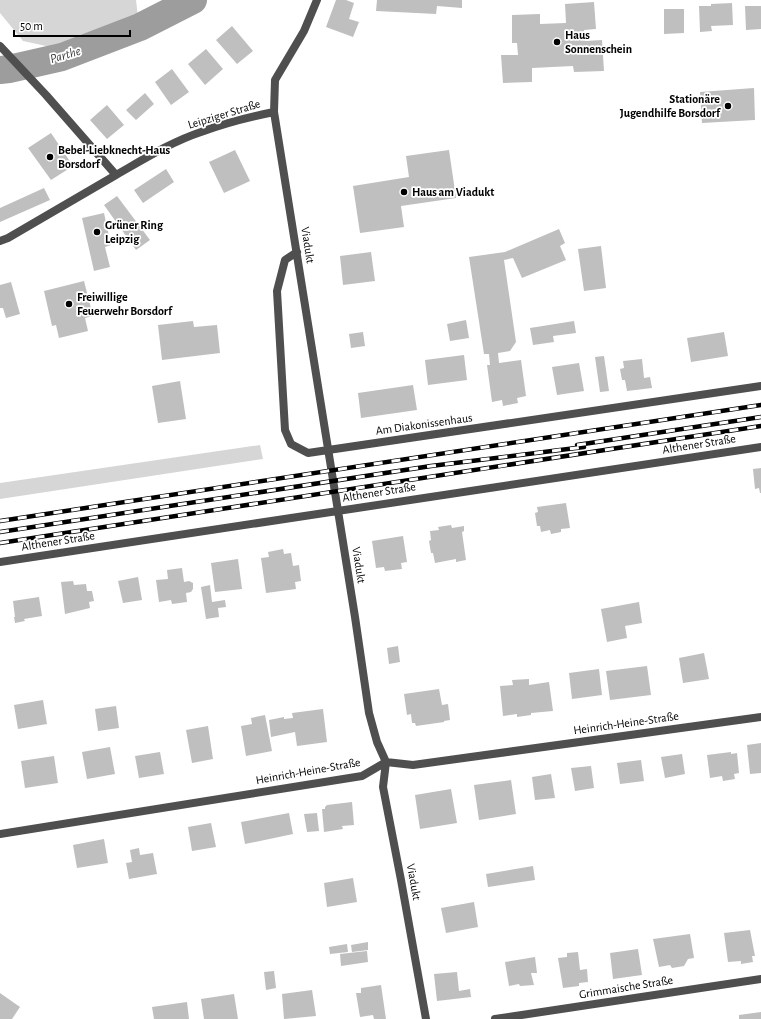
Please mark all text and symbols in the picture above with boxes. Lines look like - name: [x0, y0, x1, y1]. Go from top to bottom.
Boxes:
- scale bar: [14, 12, 130, 38]
- text: 50 m: [20, 20, 43, 32]
- place label: Haus Sonnenschein: [565, 29, 632, 55]
- marker: Haus Sonnenschein: [552, 37, 562, 47]
- water label: Parthe: [49, 45, 82, 66]
- place label: Stationäre Jugendhilfe Borsdorf: [620, 93, 721, 119]
- street label: Leipziger Straße: [186, 97, 262, 131]
- marker: Stationäre Jugendhilfe Borsdorf: [723, 101, 733, 111]
- place label: Bebel-Liebknecht-Haus Borsdorf: [58, 144, 170, 170]
- marker: Bebel-Liebknecht-Haus Borsdorf: [45, 152, 55, 162]
- place label: Haus am Viadukt: [412, 186, 494, 198]
- marker: Haus am Viadukt: [399, 187, 409, 197]
- place label: Grüner Ring Leipzig: [105, 219, 164, 245]
- street label: Viadukt: [299, 226, 317, 264]
- marker: Grüner Ring Leipzig: [92, 227, 102, 237]
- place label: Freiwillige Feuerwehr Borsdorf: [77, 291, 173, 317]
- marker: Freiwillige Feuerwehr Borsdorf: [64, 299, 74, 309]
- street label: Am Diakonissenhaus: [375, 411, 473, 437]
- street label: Althener Straße: [661, 432, 737, 456]
- street label: Althener Straße: [341, 480, 417, 504]
- street label: Althener Straße: [20, 529, 96, 553]
- street label: Viadukt: [350, 546, 368, 584]
- street label: Heinrich-Heine-Straße: [573, 710, 679, 736]
- street label: Heinrich-Heine-Straße: [255, 756, 361, 786]
- street label: Viadukt: [405, 863, 423, 901]
- street label: Grimmaische Straße: [578, 974, 674, 1000]

